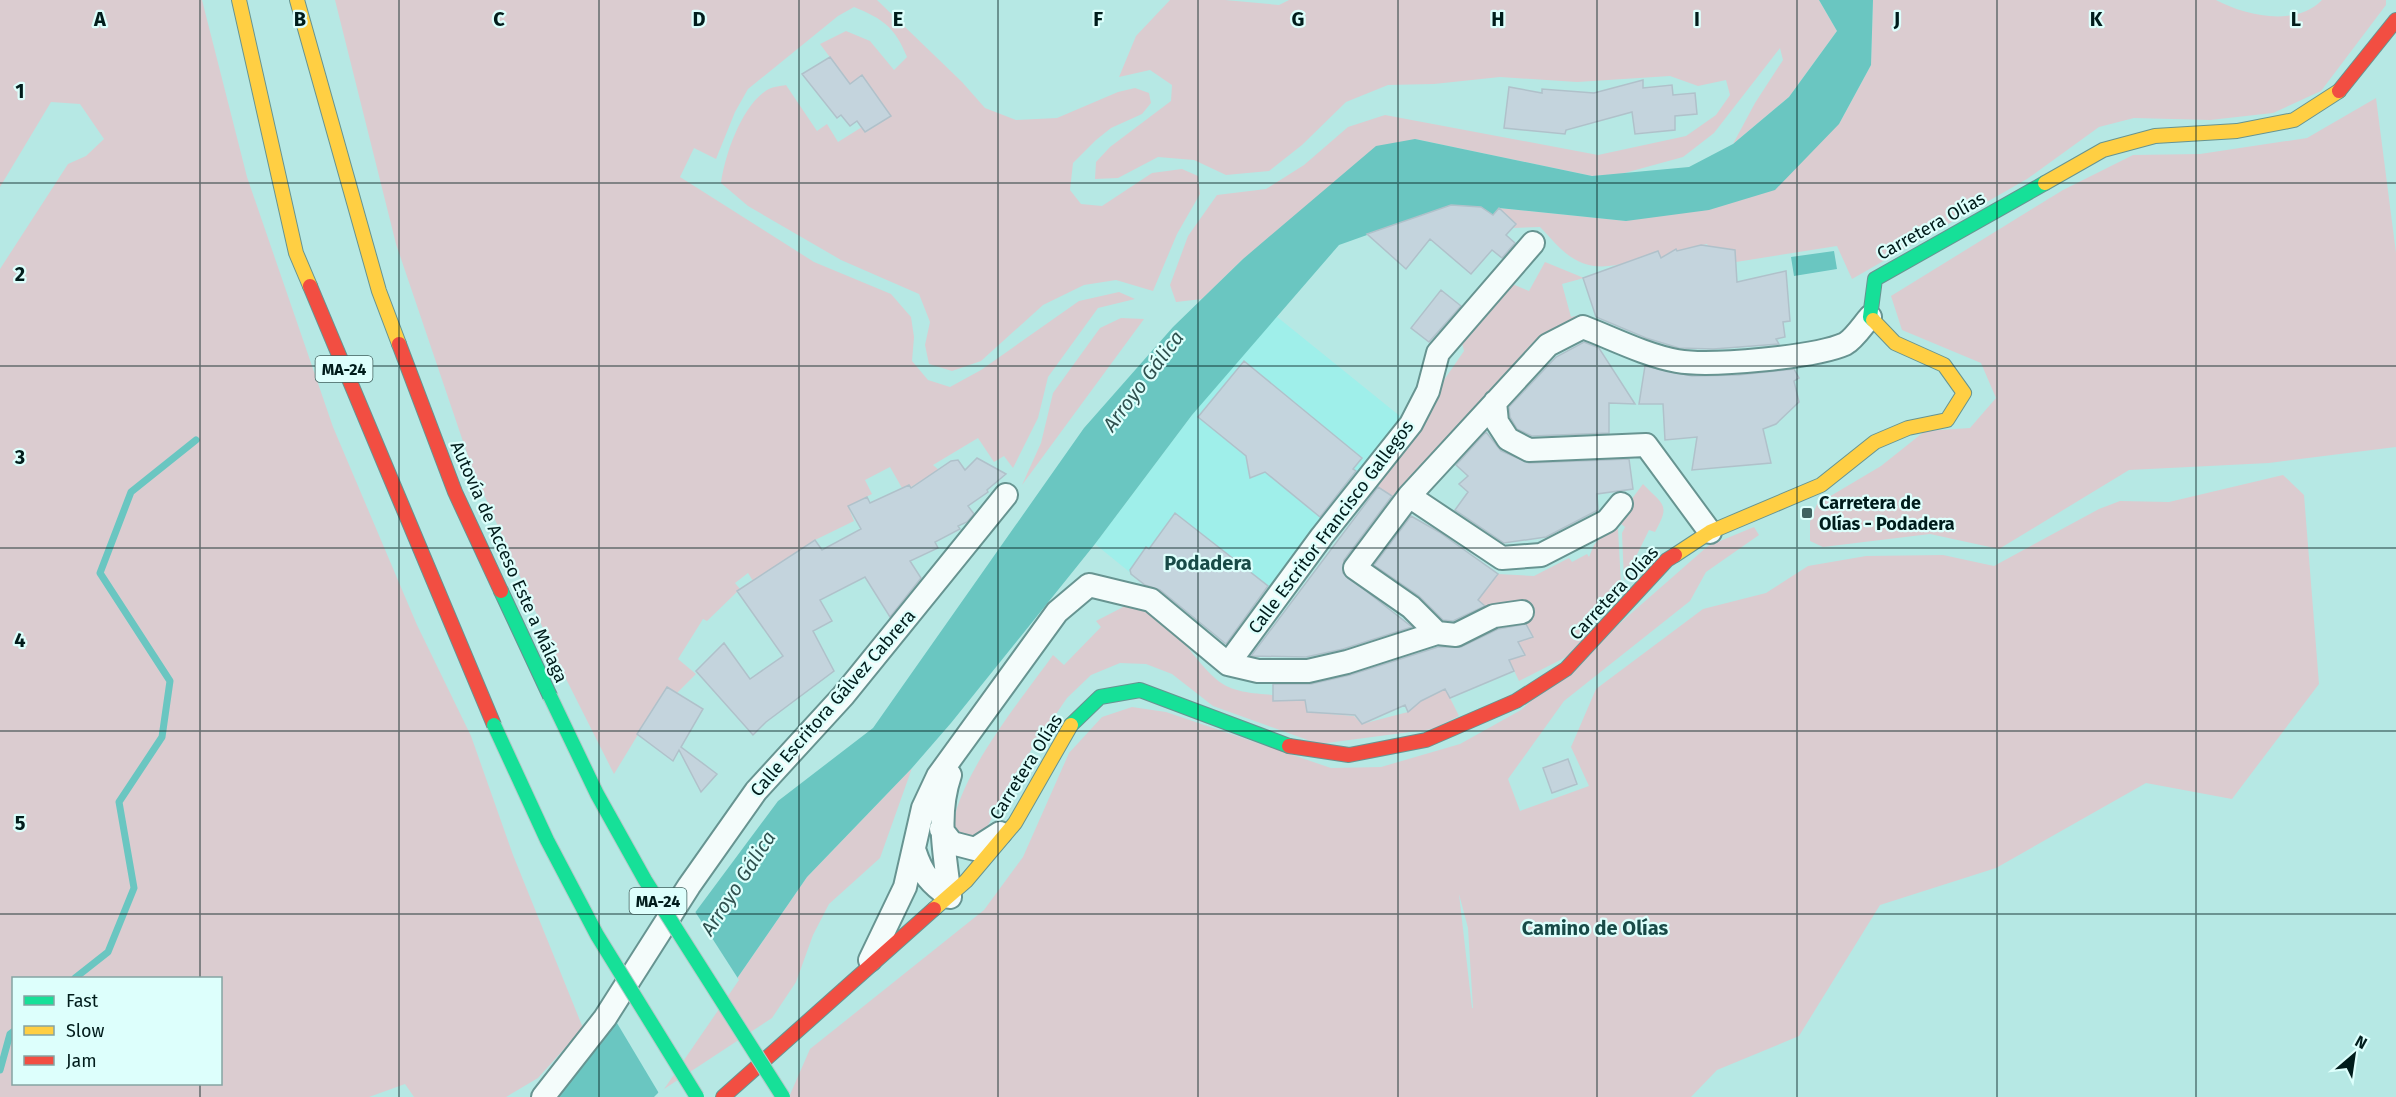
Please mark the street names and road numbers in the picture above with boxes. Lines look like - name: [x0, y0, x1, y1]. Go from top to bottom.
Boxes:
- street label: Carretera Olías: [1873, 187, 1989, 265]
- road number: MA-24: [316, 356, 372, 382]
- street label: Calle Escritor Francisco Gallegos: [1244, 416, 1418, 638]
- street label: Autovía de Acceso Este a Málaga: [446, 438, 572, 686]
- street label: Carretera Olías: [1565, 541, 1663, 645]
- street label: Calle Escritora Gálvez Cabrera: [746, 605, 920, 801]
- street label: Carretera Olías: [985, 710, 1067, 824]
- road number: MA-24: [630, 888, 686, 914]

